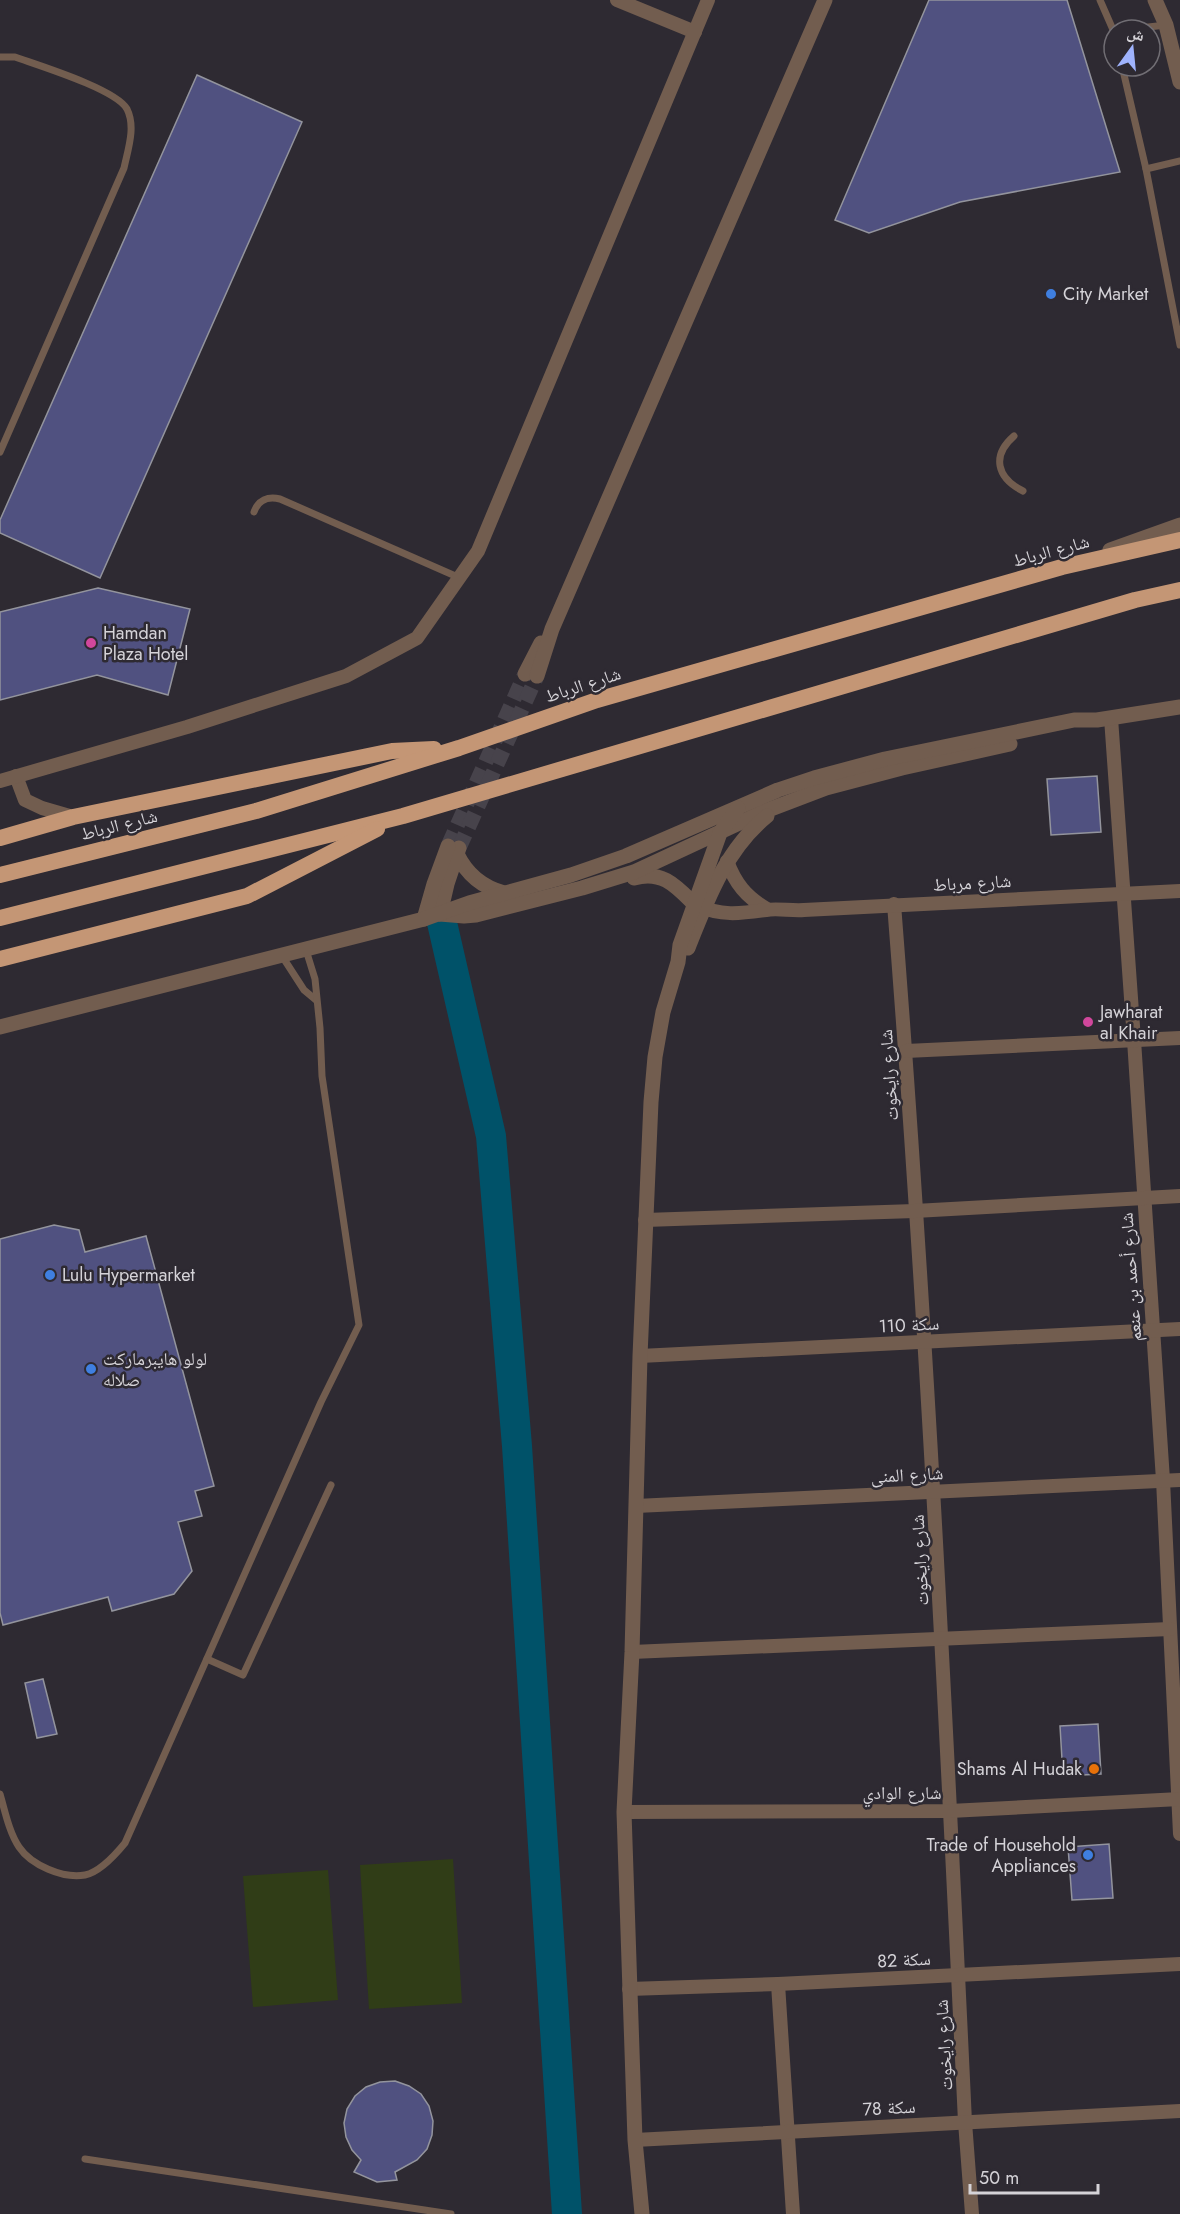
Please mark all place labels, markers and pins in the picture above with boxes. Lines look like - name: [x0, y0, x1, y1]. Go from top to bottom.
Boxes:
- place label: City Market: [1063, 281, 1149, 307]
- marker: City Market: [1044, 287, 1058, 301]
- place label: Hamdan Plaza Hotel: [103, 620, 188, 667]
- marker: Hamdan Plaza Hotel: [84, 636, 98, 650]
- place label: Jawharat al Khair: [1098, 999, 1163, 1046]
- marker: Jawharat al Khair: [1081, 1015, 1095, 1029]
- place label: Lulu Hypermarket: [62, 1262, 195, 1288]
- marker: Lulu Hypermarket: [43, 1268, 57, 1282]
- place label: لولو هايبرماركت صلاله: [103, 1346, 207, 1393]
- marker: لولو هايبرماركت صلاله: [84, 1362, 98, 1376]
- place label: Shams Al Hudak: [957, 1756, 1082, 1782]
- marker: Shams Al Hudak: [1087, 1762, 1101, 1776]
- place label: Trade of Household Appliances: [927, 1832, 1076, 1879]
- marker: Trade of Household Appliances: [1081, 1848, 1095, 1862]

